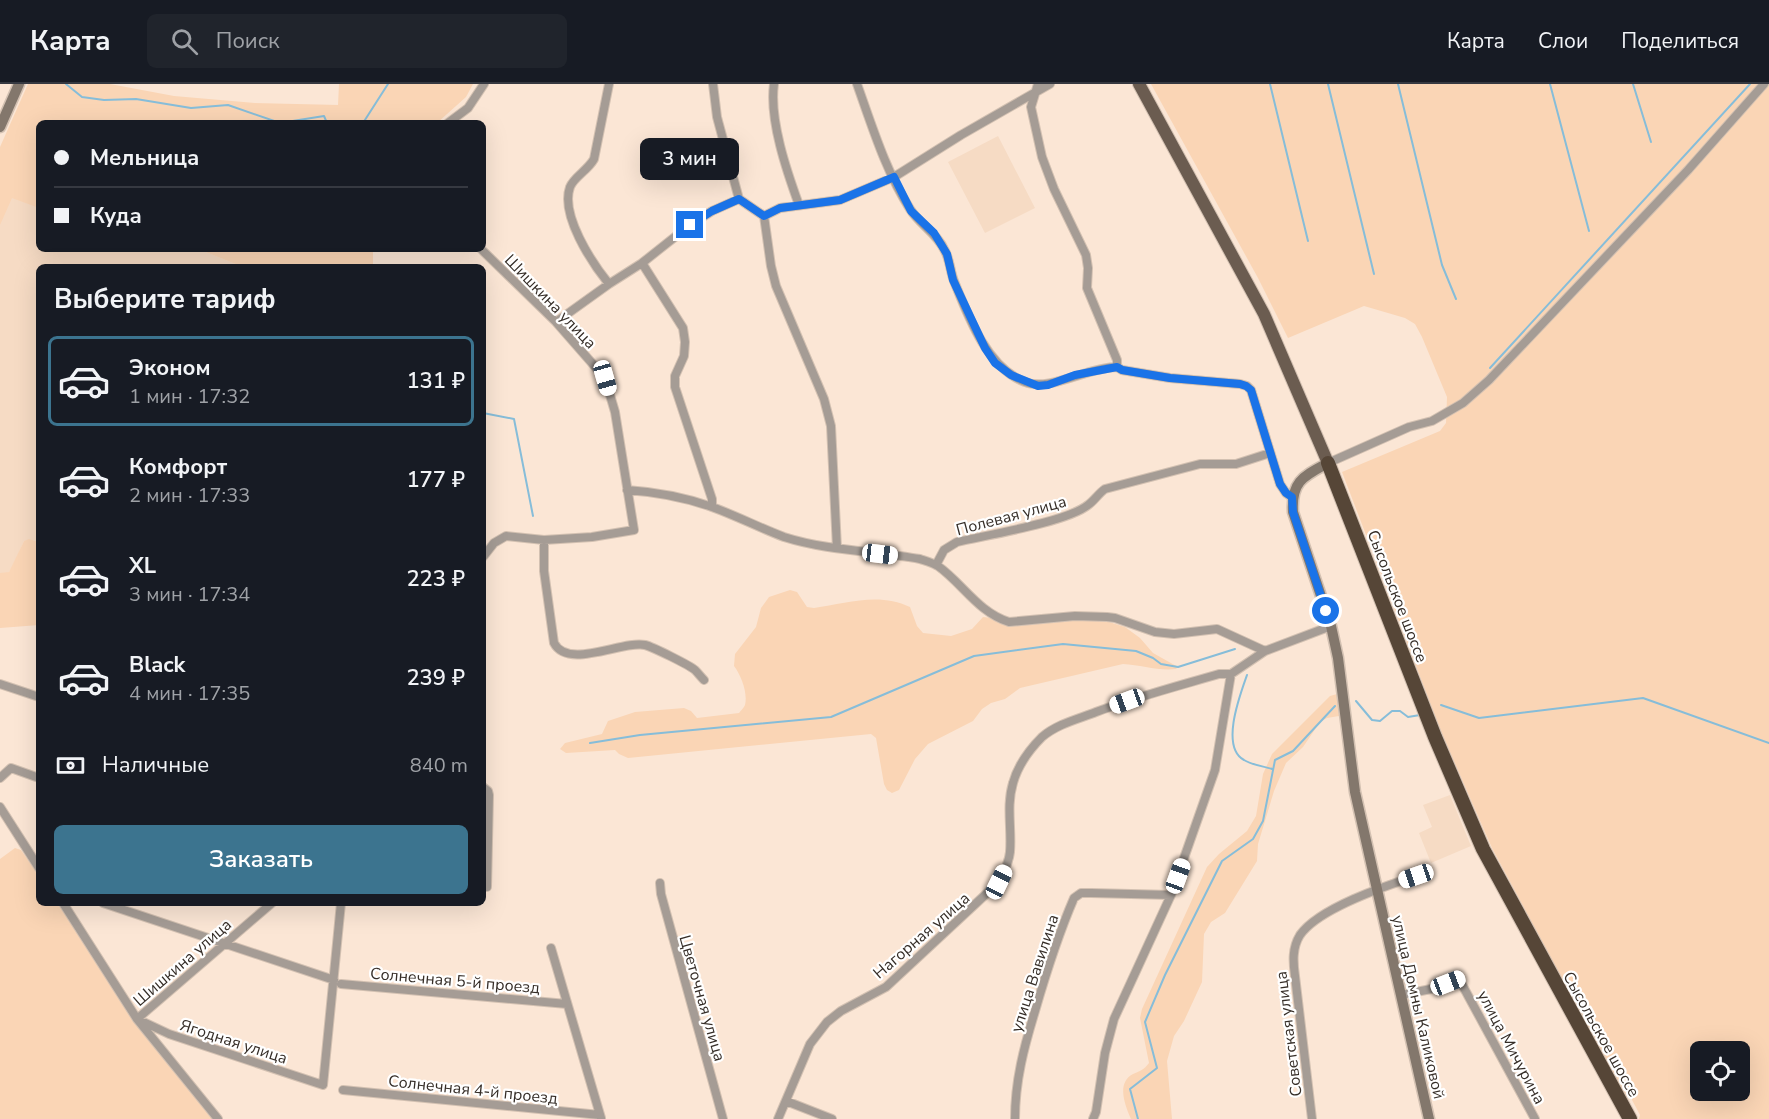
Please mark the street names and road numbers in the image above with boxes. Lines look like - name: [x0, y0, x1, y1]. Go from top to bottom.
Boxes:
- street label: Шишкина улица: [499, 250, 601, 354]
- street label: Полевая улица: [954, 491, 1069, 541]
- street label: Сысольское шоссе: [1362, 527, 1432, 666]
- street label: Нагорная улица: [869, 888, 975, 984]
- street label: улица Вавилина: [1006, 912, 1064, 1035]
- street label: улица Домны Каликовой: [1386, 913, 1450, 1101]
- street label: Шишкина улица: [129, 914, 236, 1012]
- street label: Цветочная улица: [673, 933, 731, 1064]
- street label: Солнечная 5-й проезд: [369, 963, 541, 999]
- street label: Сысольское шоссе: [1558, 968, 1645, 1101]
- street label: Советская улица: [1270, 970, 1308, 1098]
- street label: улица Мичурина: [1472, 987, 1550, 1108]
- street label: Ягодная улица: [177, 1014, 290, 1070]
- street label: Солнечная 4-й проезд: [387, 1070, 559, 1110]

